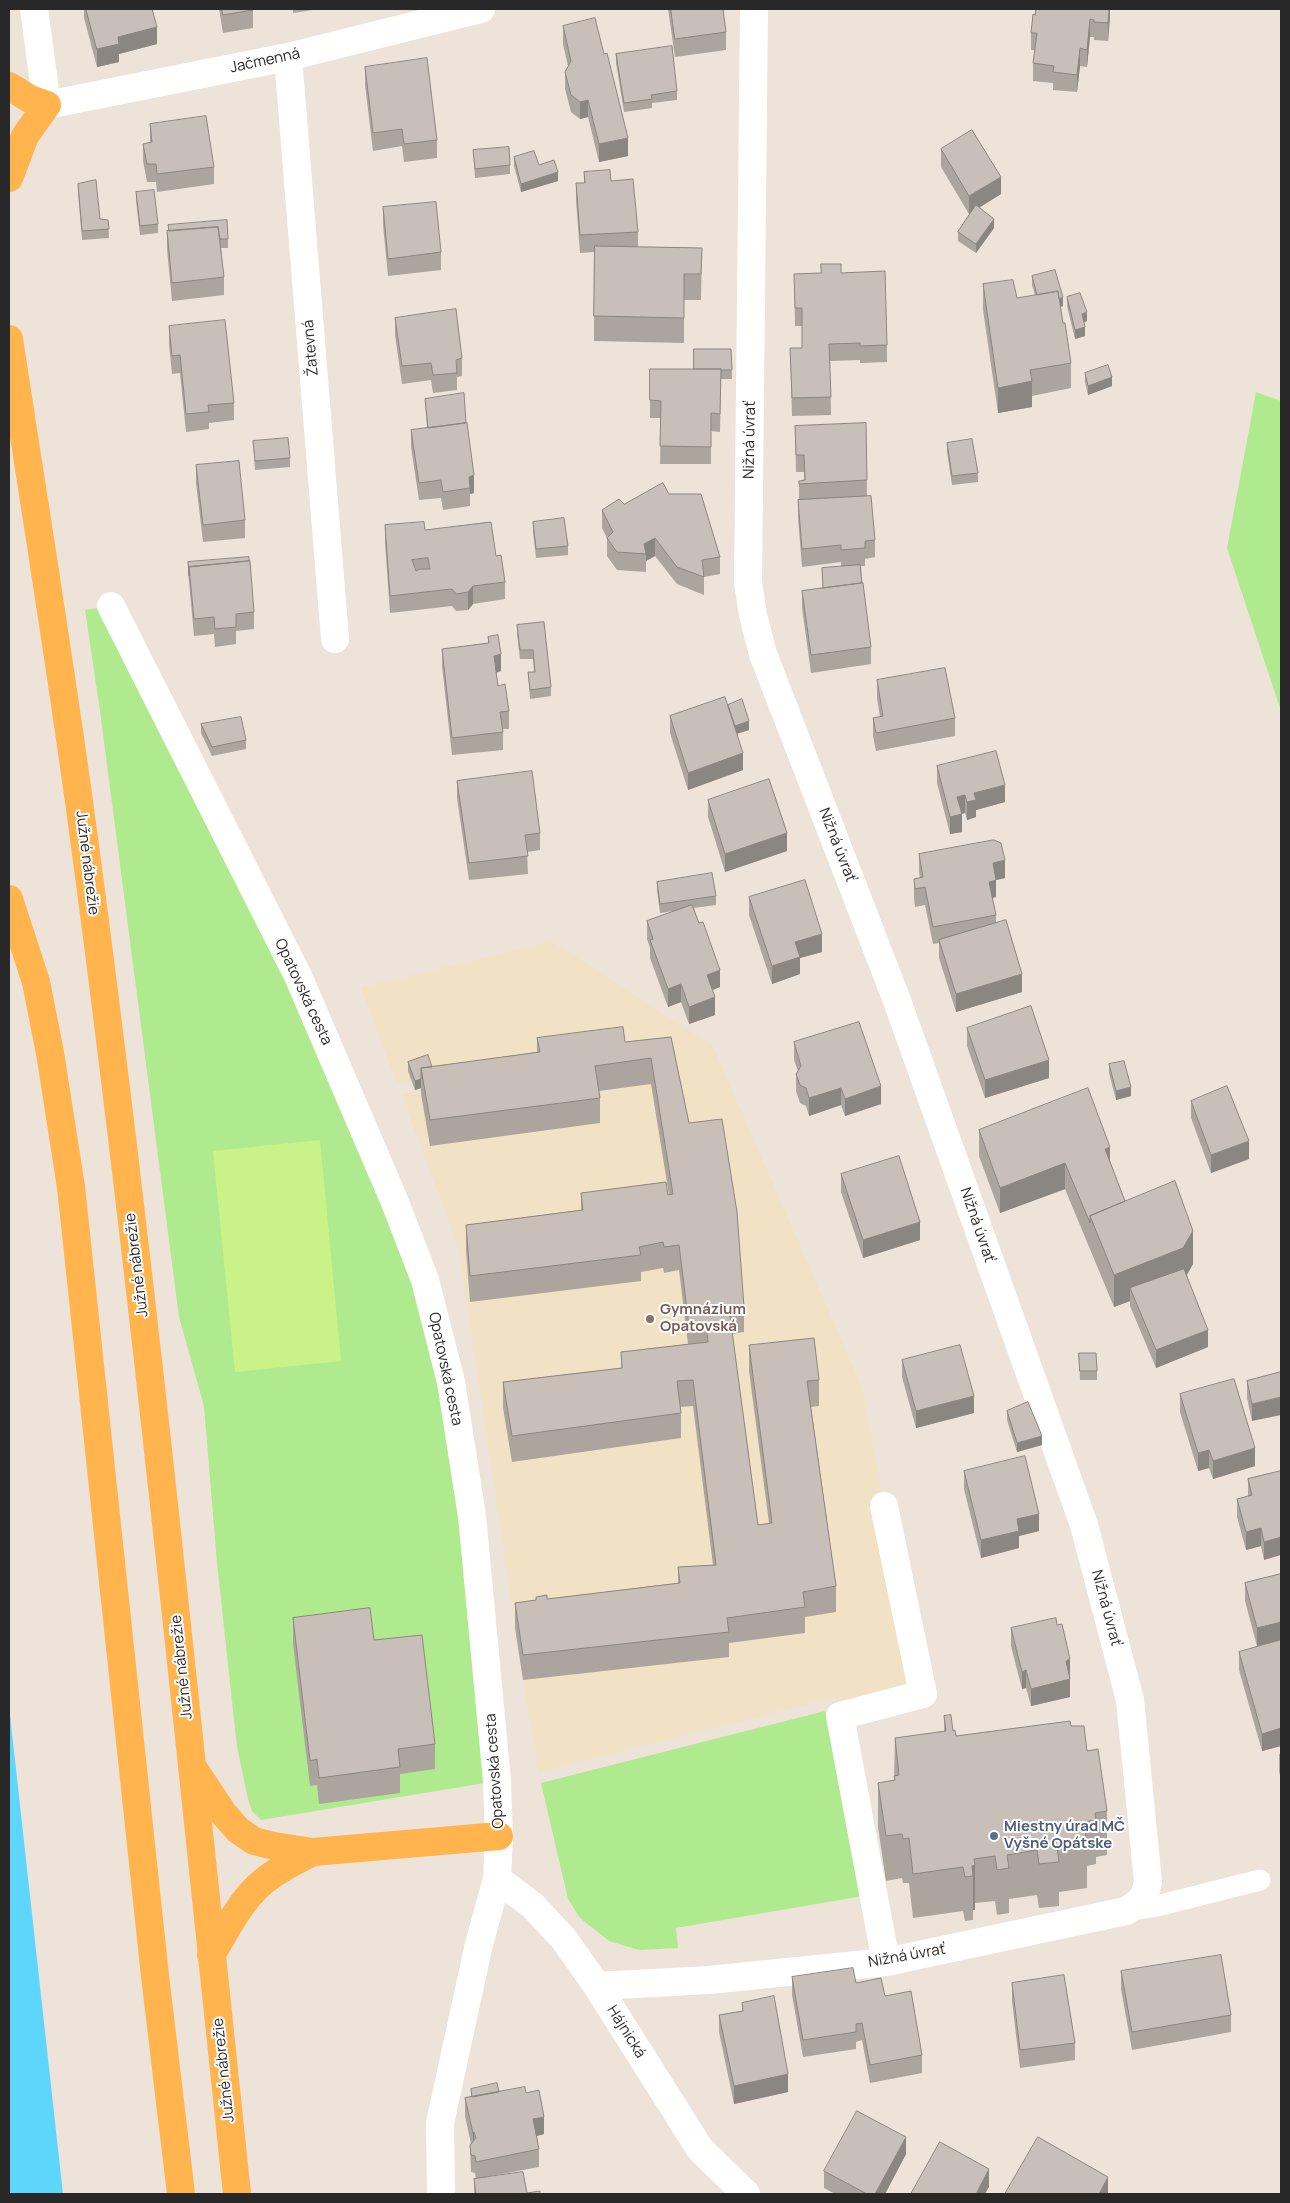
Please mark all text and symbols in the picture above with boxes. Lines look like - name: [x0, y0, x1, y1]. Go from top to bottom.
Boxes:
- street label: Jačmenná: [228, 45, 302, 77]
- street label: Žatevná: [300, 319, 322, 377]
- street label: Nižná úvrať: [740, 401, 760, 479]
- street label: Nižná úvrať: [815, 805, 859, 885]
- street label: Južné nábrežie: [72, 810, 102, 916]
- street label: Opatovská cesta: [270, 936, 336, 1048]
- street label: Nižná úvrať: [956, 1185, 998, 1265]
- street label: Južné nábrežie: [122, 1212, 152, 1318]
- place label: Gymnázium Opatovská: [660, 1301, 746, 1336]
- street label: Opatovská cesta: [424, 1311, 466, 1427]
- marker: Gymnázium Opatovská: [644, 1313, 656, 1325]
- street label: Nižná úvrať: [1087, 1568, 1125, 1648]
- street label: Južné nábrežie: [168, 1614, 196, 1720]
- street label: Opatovská cesta: [482, 1713, 508, 1829]
- place label: Miestny úrad MČ Vyšné Opátske: [1004, 1818, 1125, 1853]
- marker: Miestny úrad MČ Vyšné Opátske: [988, 1830, 1000, 1842]
- street label: Nižná úvrať: [867, 1940, 947, 1972]
- street label: Hájnická: [603, 2002, 649, 2062]
- street label: Južné nábrežie: [210, 2017, 238, 2123]

